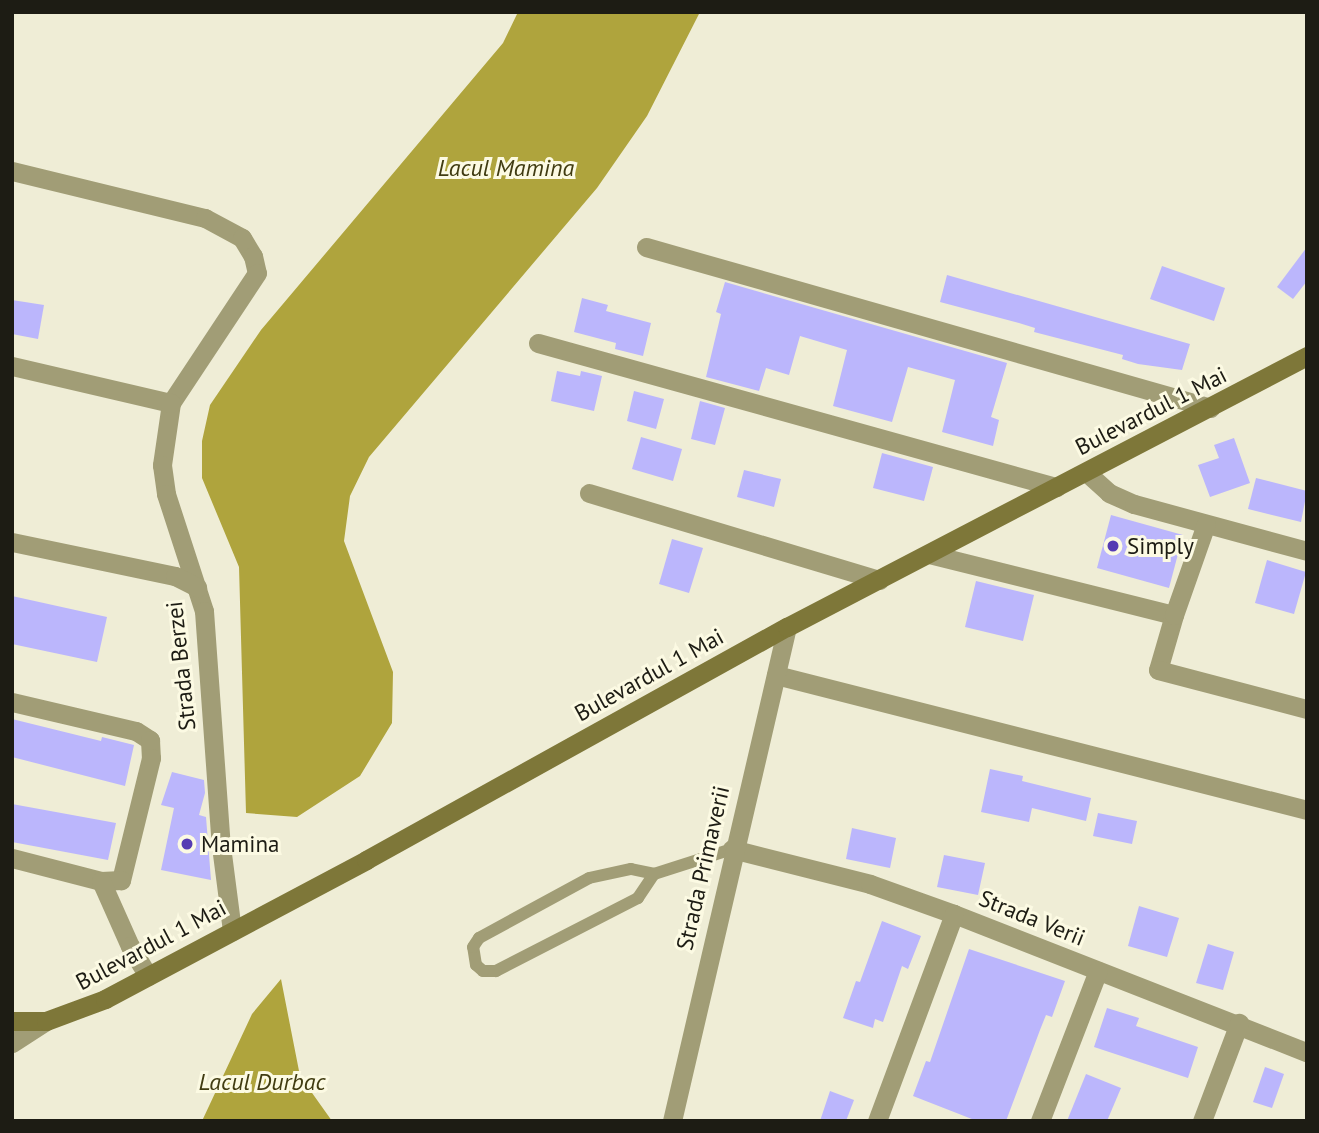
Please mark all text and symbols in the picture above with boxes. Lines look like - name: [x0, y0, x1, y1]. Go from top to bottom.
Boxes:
- water label: Lacul Mamina: [438, 154, 574, 182]
- street label: Bulevardul 1 Mai: [1071, 361, 1231, 461]
- place label: Simply: [1127, 532, 1194, 560]
- marker: Simply: [1105, 538, 1121, 554]
- street label: Strada Berzei: [160, 600, 202, 732]
- street label: Bulevardul 1 Mai: [570, 623, 728, 727]
- street label: Strada Primaverii: [671, 783, 735, 953]
- place label: Mamina: [201, 830, 279, 858]
- marker: Mamina: [179, 836, 195, 852]
- street label: Strada Verii: [975, 884, 1089, 952]
- street label: Bulevardul 1 Mai: [71, 894, 231, 996]
- water label: Lacul Durbac: [198, 1068, 326, 1096]

